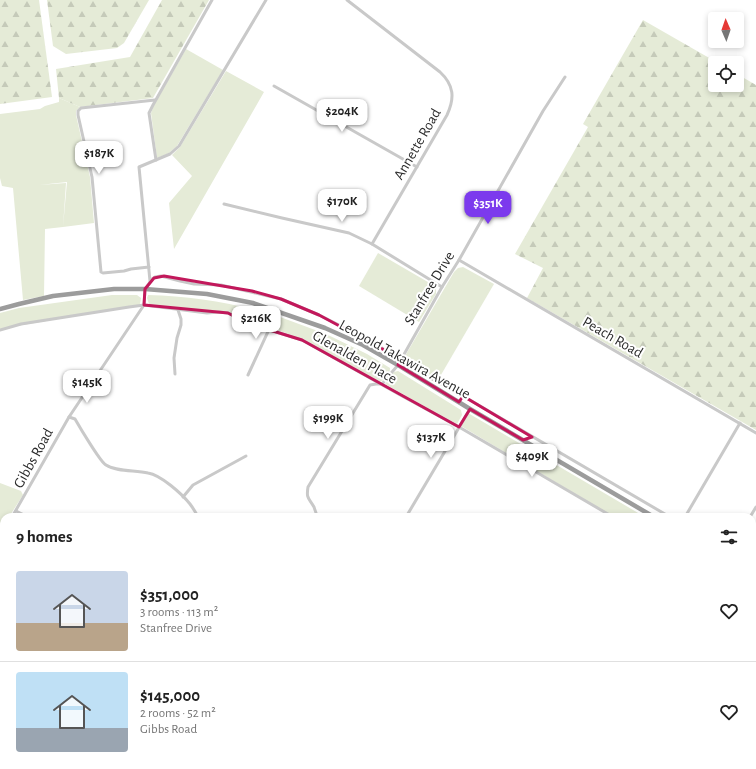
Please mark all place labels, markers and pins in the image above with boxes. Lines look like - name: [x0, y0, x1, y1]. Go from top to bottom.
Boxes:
- pin: $204K: [314, 99, 370, 133]
- pin: $187K: [71, 141, 127, 175]
- pin: $170K: [314, 189, 370, 223]
- pin: $351K: [460, 191, 516, 225]
- pin: $216K: [228, 306, 284, 340]
- pin: $145K: [59, 370, 115, 404]
- pin: $199K: [300, 406, 356, 440]
- pin: $137K: [403, 425, 459, 459]
- pin: $409K: [504, 444, 560, 478]

